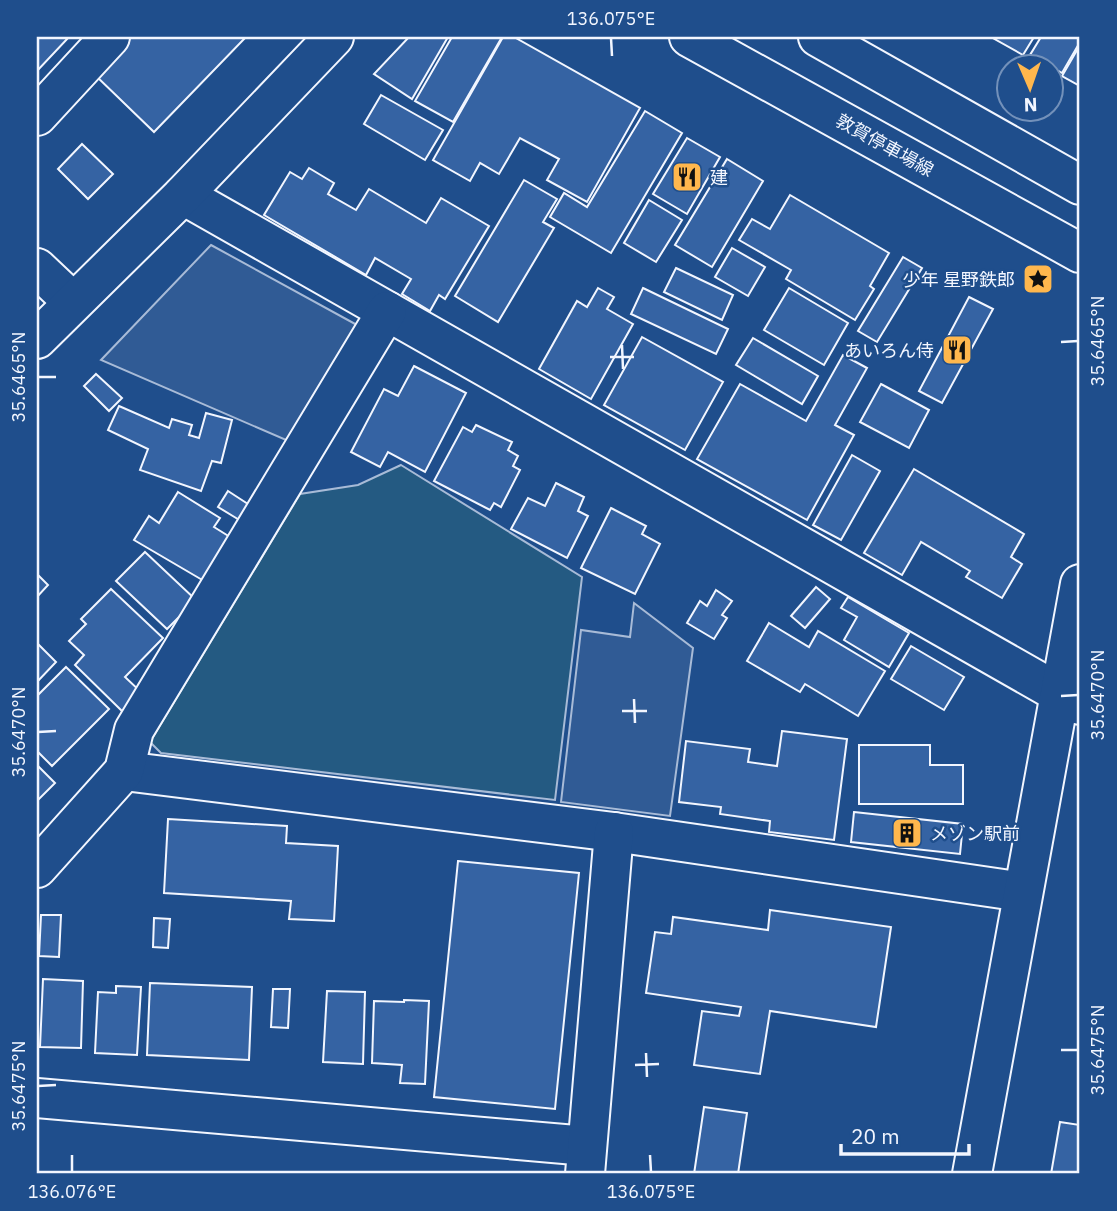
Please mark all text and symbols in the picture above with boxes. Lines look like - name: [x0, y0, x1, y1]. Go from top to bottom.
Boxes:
- text: 136.075°E: [567, 7, 655, 30]
- north arrow: [995, 52, 1064, 122]
- text: N: [1023, 93, 1038, 117]
- street label: 敦賀停車場線: [832, 109, 938, 181]
- restaurant icon: 建: [670, 160, 704, 194]
- place label: 建: [710, 166, 728, 189]
- place icon: 少年 星野鉄郎: [1021, 262, 1055, 296]
- place label: 少年 星野鉄郎: [903, 268, 1015, 291]
- text: 35.6465°N: [1086, 296, 1109, 386]
- text: 35.6465°N: [7, 332, 30, 422]
- restaurant icon: あいろん侍: [940, 333, 974, 367]
- place label: あいろん侍: [844, 339, 934, 362]
- text: 35.6470°N: [1086, 650, 1109, 740]
- text: 35.6470°N: [7, 687, 30, 777]
- building icon: メゾン駅前: [890, 816, 924, 850]
- place label: メゾン駅前: [930, 822, 1020, 845]
- text: 35.6475°N: [1086, 1005, 1109, 1095]
- text: 35.6475°N: [7, 1041, 30, 1131]
- scale bar: [841, 1113, 968, 1157]
- text: 20 m: [851, 1122, 900, 1150]
- text: 136.076°E: [28, 1180, 116, 1203]
- text: 136.075°E: [607, 1180, 695, 1203]

